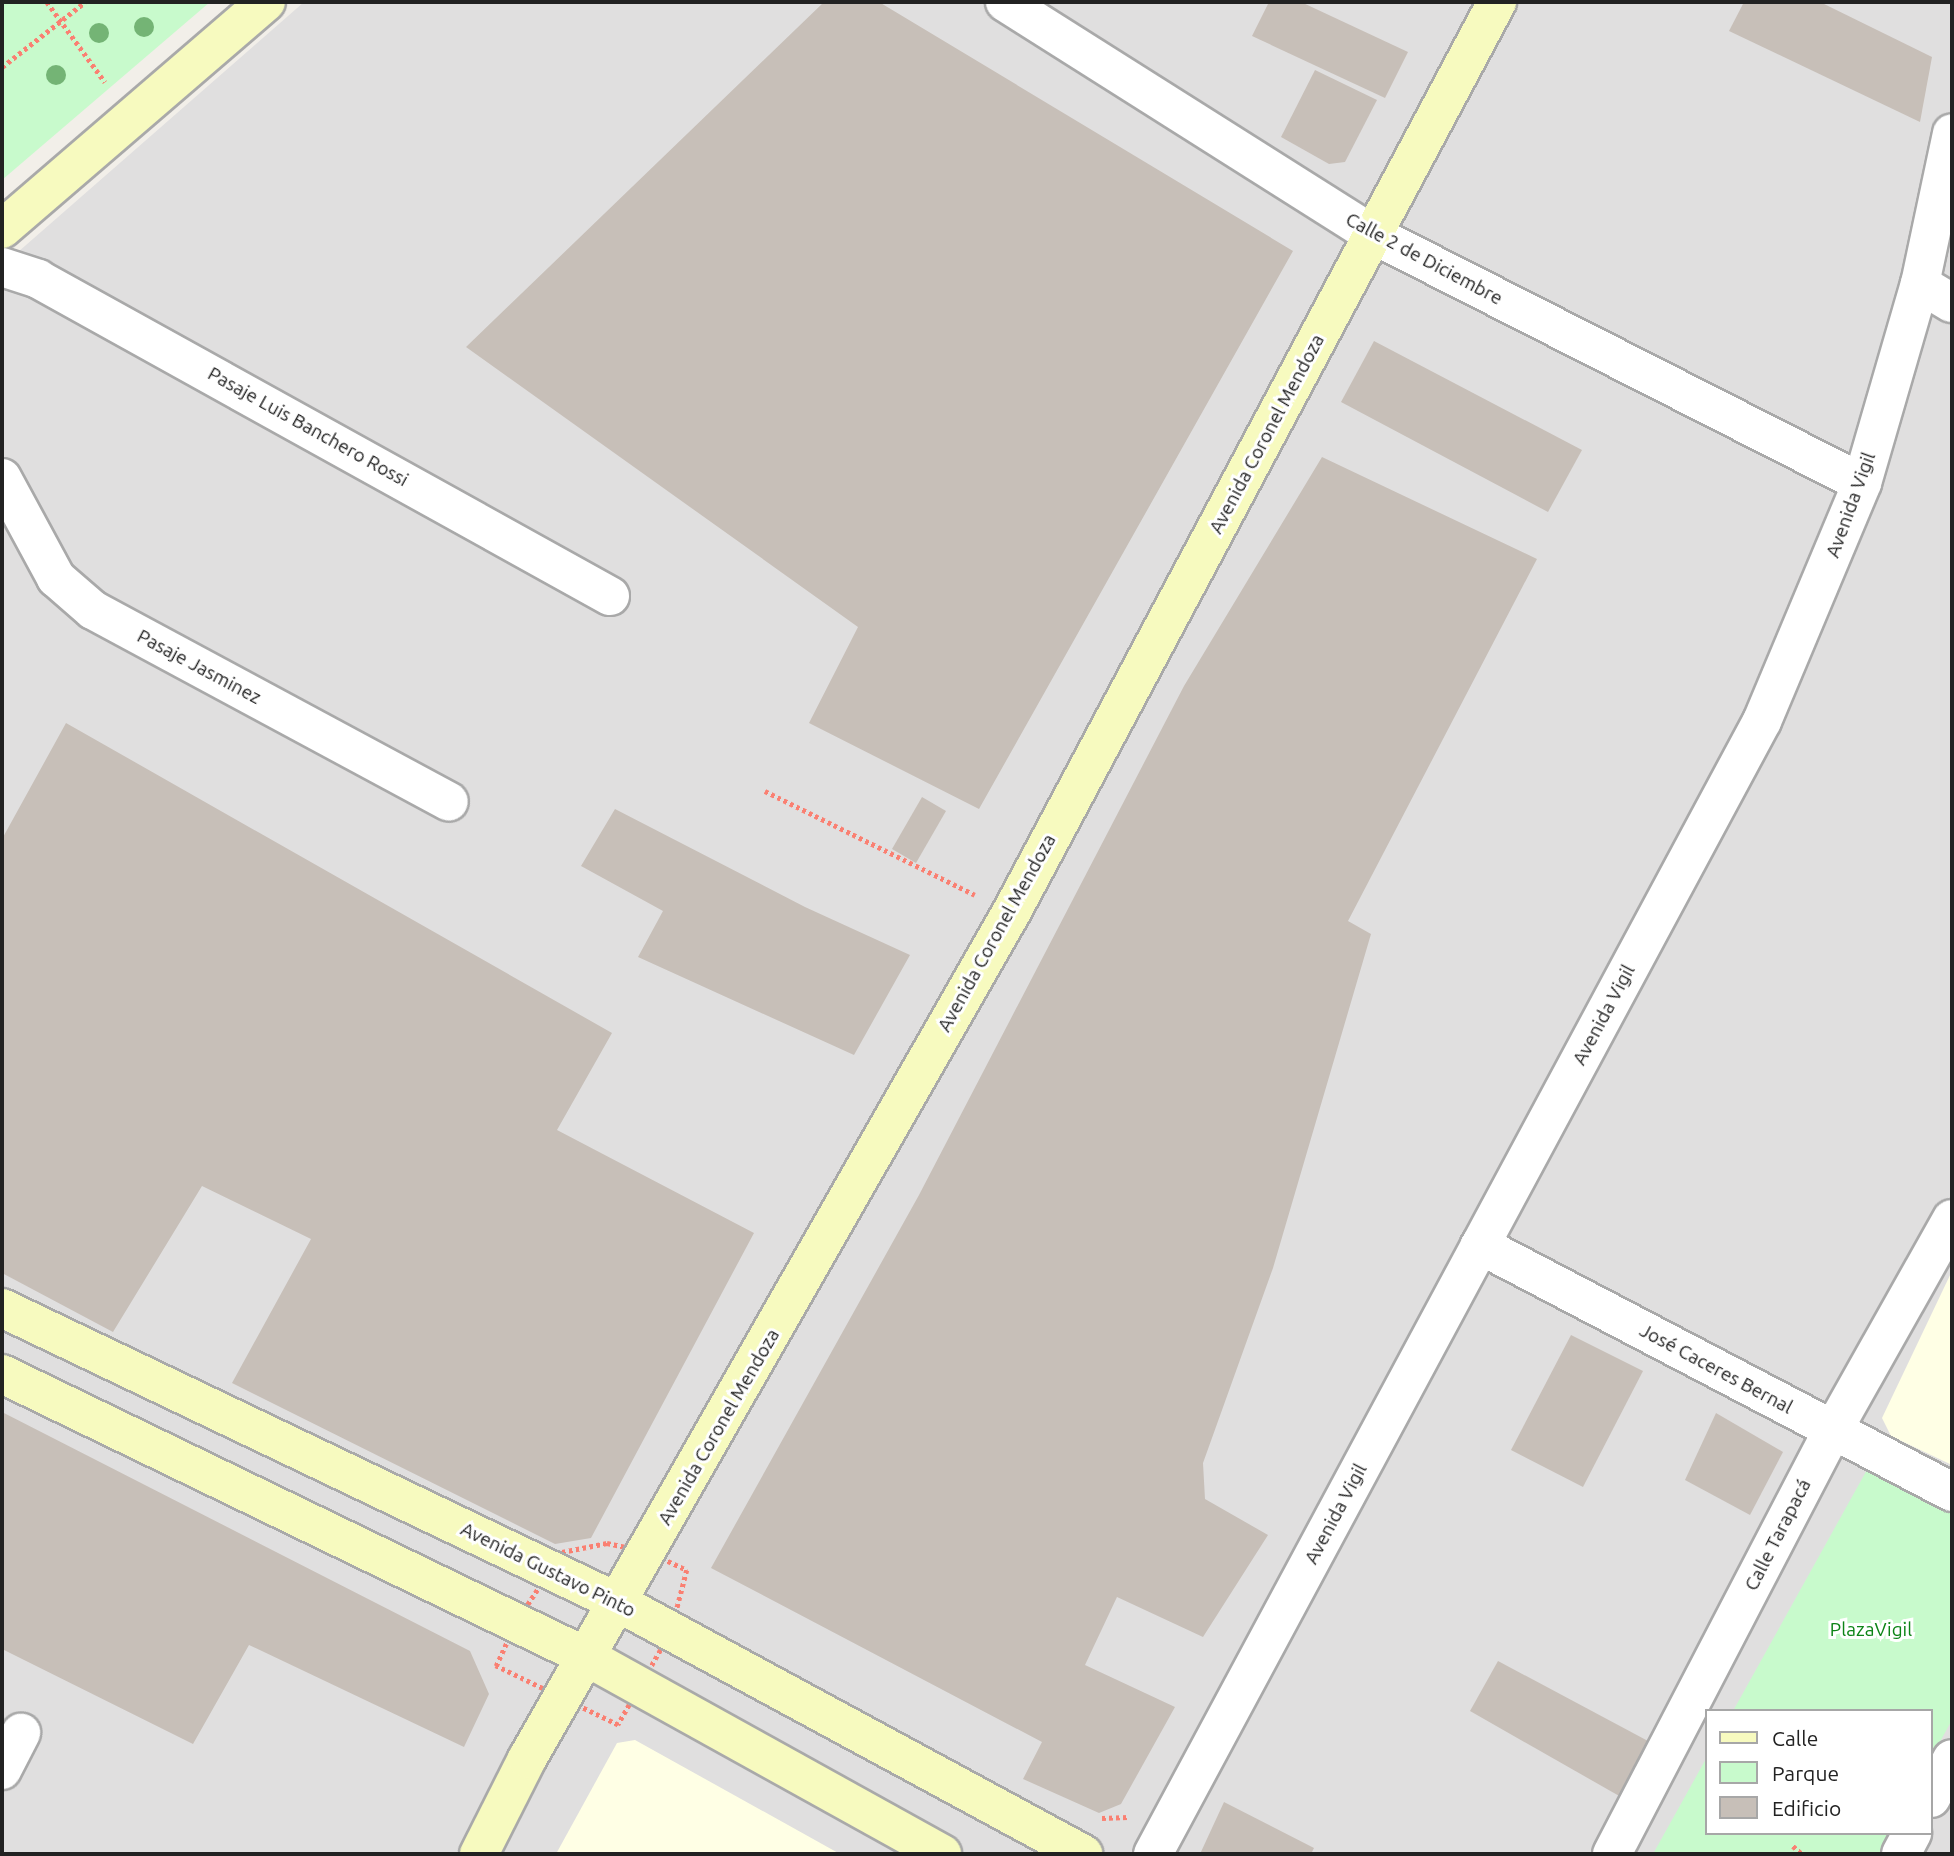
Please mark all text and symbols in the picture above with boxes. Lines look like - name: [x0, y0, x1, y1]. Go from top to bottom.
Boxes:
- street label: Calle 2 de Diciembre: [1342, 208, 1506, 310]
- street label: Avenida Coronel Mendoza: [1205, 330, 1329, 538]
- street label: Pasaje Luis Banchero Rossi: [204, 362, 412, 492]
- street label: Avenida Vigil: [1821, 449, 1881, 561]
- street label: Pasaje Jasminez: [133, 625, 265, 709]
- street label: Avenida Coronel Mendoza: [933, 830, 1061, 1036]
- street label: Avenida Vigil: [1568, 961, 1640, 1069]
- street label: José Caceres Bernal: [1636, 1319, 1796, 1419]
- street label: Avenida Coronel Mendoza: [653, 1325, 785, 1529]
- street label: Avenida Vigil: [1300, 1460, 1372, 1568]
- street label: Calle Tarapacá: [1740, 1475, 1816, 1595]
- street label: Avenida Gustavo Pinto: [457, 1518, 639, 1622]
- park label: PlazaVigil: [1830, 1619, 1912, 1641]
- legend: [1706, 1709, 1933, 1835]
- text: Calle: [1772, 1726, 1818, 1750]
- text: Parque: [1772, 1761, 1839, 1785]
- text: Edificio: [1772, 1796, 1841, 1820]

